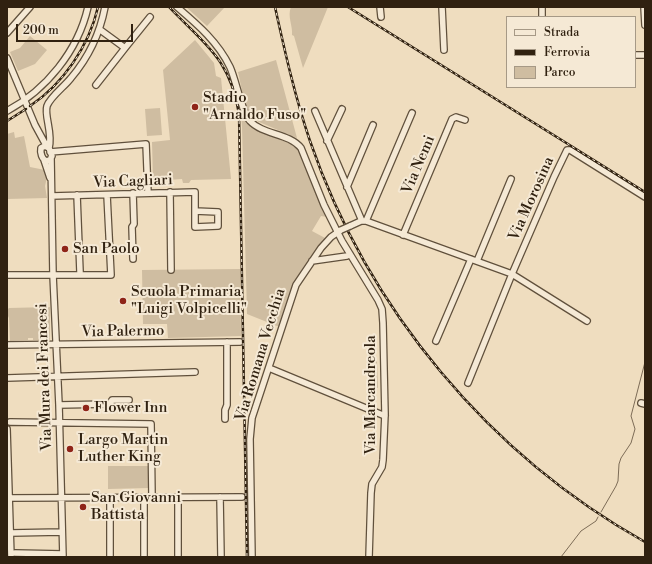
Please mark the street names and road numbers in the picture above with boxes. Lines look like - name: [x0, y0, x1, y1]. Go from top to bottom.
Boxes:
- street label: Via Nemi: [399, 133, 439, 197]
- street label: Via Morosina: [505, 154, 559, 244]
- street label: Via Cagliari: [93, 172, 173, 192]
- street label: Via Romana Vecchia: [232, 286, 290, 424]
- street label: Via Mura dei Francesi: [33, 303, 57, 451]
- street label: Via Palermo: [81, 322, 165, 342]
- street label: Via Marcandreola: [362, 335, 380, 455]

